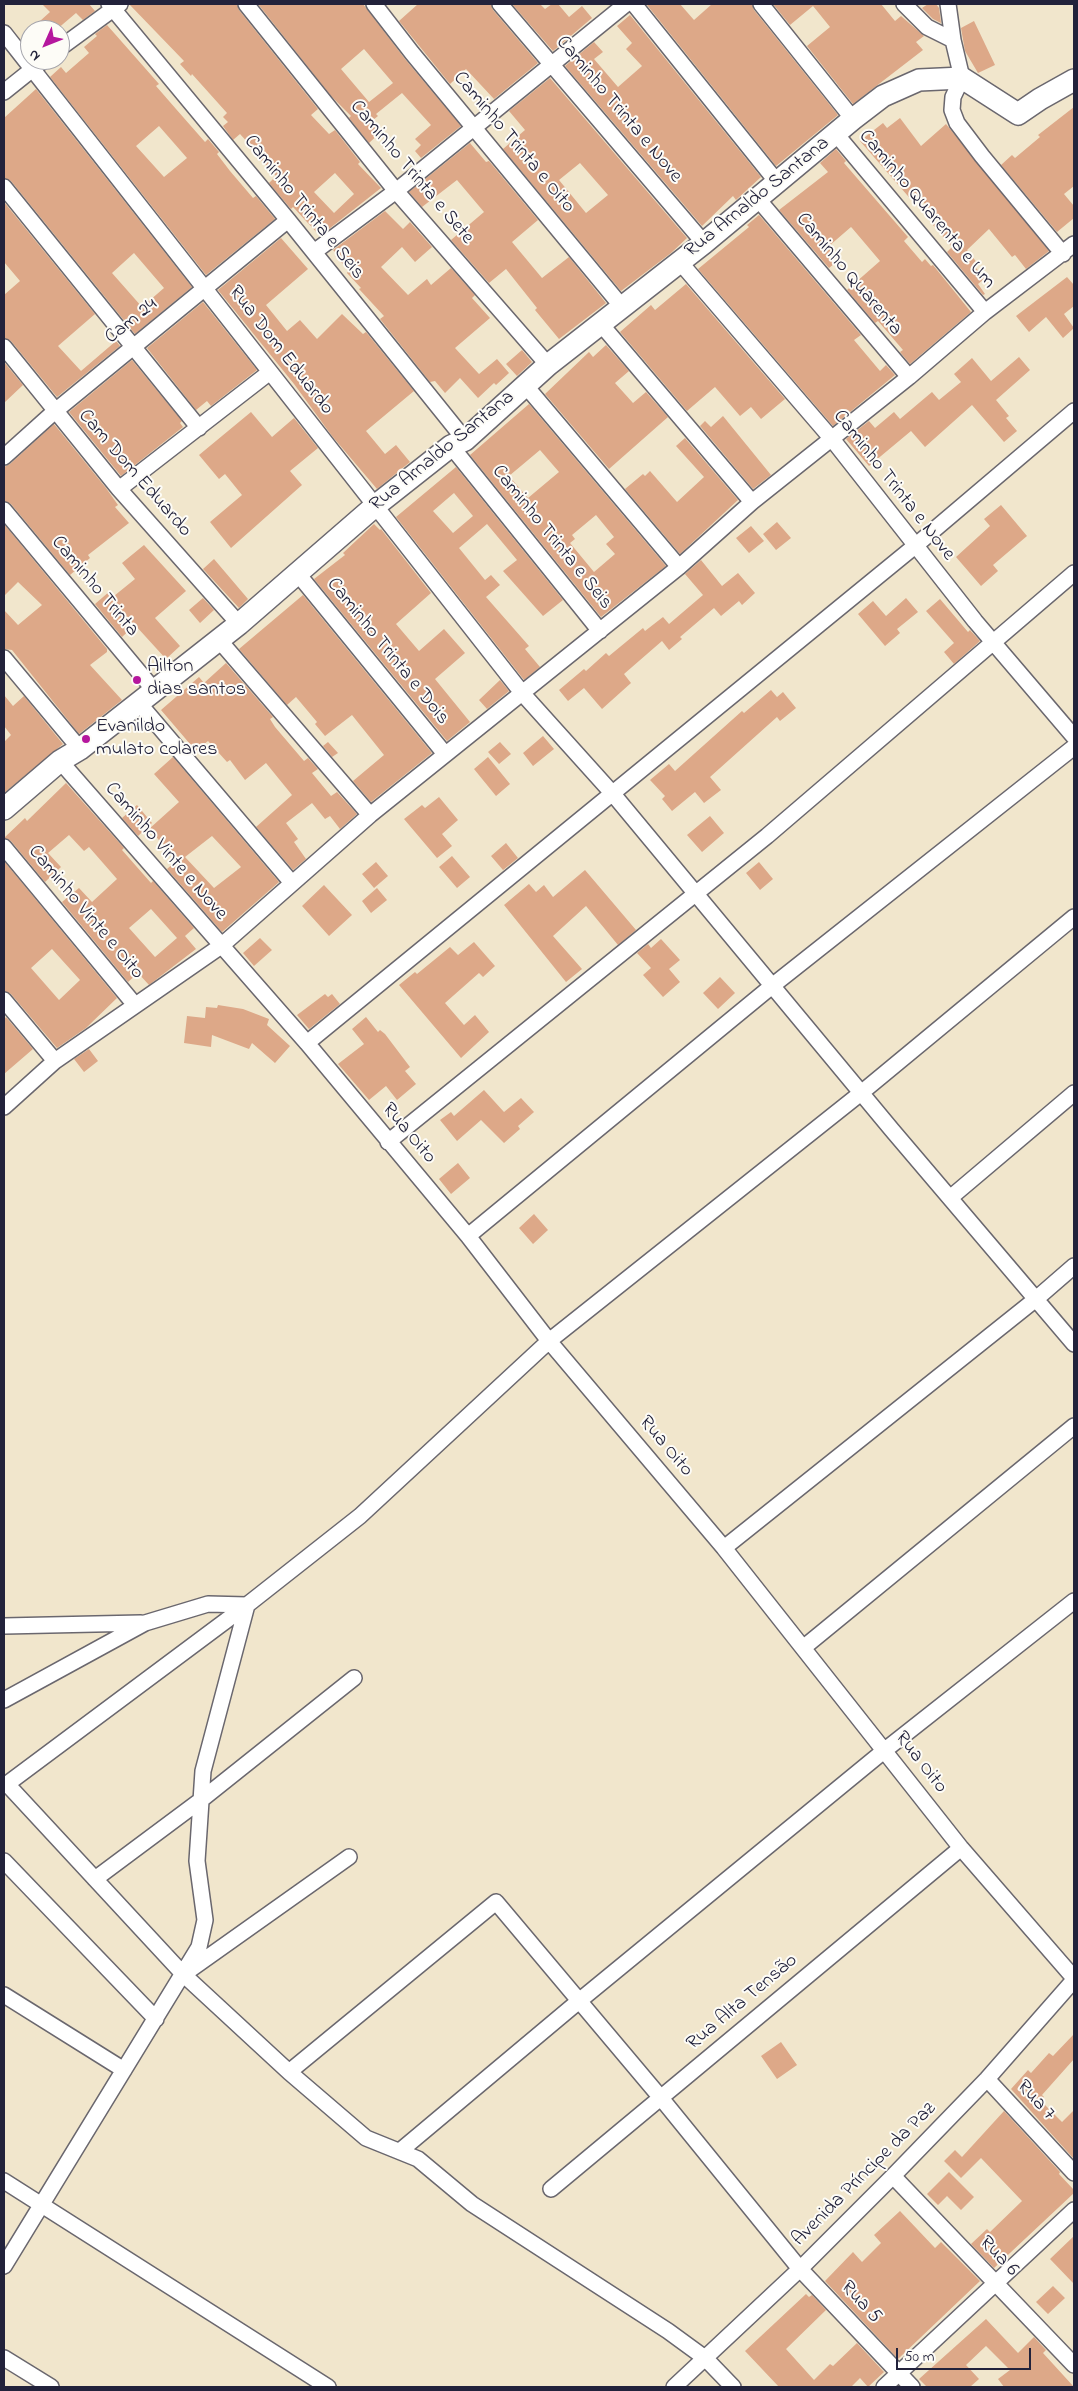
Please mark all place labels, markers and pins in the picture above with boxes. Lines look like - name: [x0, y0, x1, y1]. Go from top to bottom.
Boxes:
- place label: Ailton dias santos: [147, 656, 246, 703]
- marker: Ailton dias santos: [131, 674, 143, 686]
- place label: Evanildo mulato colares: [96, 716, 217, 763]
- marker: Evanildo mulato colares: [80, 733, 92, 745]

